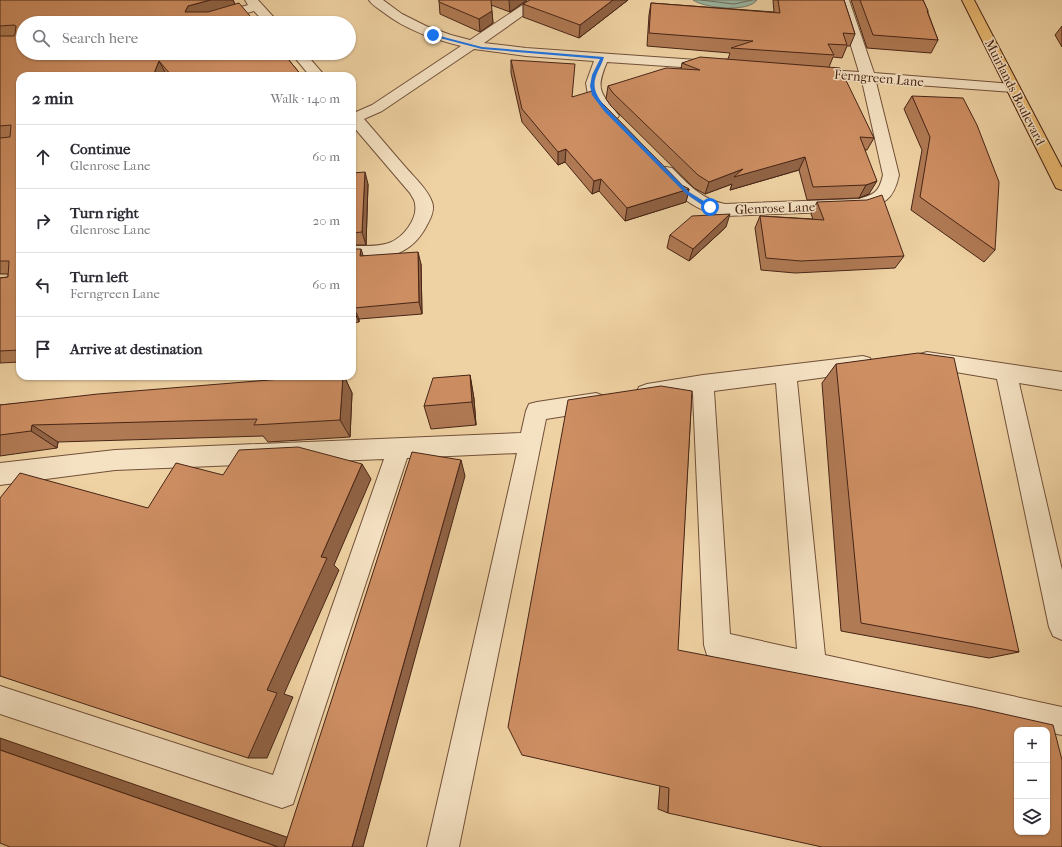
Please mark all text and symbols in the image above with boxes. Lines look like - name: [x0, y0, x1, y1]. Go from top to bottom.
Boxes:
- search box: [16, 16, 356, 60]
- route end: [424, 26, 442, 44]
- icon: search: [30, 27, 52, 49]
- text: Search here: [62, 29, 138, 47]
- street label: Muirlands Boulevard: [982, 36, 1049, 148]
- street label: Ferngreen Lane: [834, 67, 925, 89]
- text: 2 min: [32, 88, 73, 108]
- text: Walk · 140 m: [271, 91, 340, 106]
- text: Continue: [70, 140, 130, 158]
- icon: ahead: [32, 146, 54, 168]
- text: 60 m: [312, 149, 340, 164]
- text: Glenrose Lane: [70, 158, 151, 173]
- route start: [701, 198, 719, 216]
- street label: Glenrose Lane: [734, 199, 816, 217]
- text: Turn right: [70, 204, 139, 222]
- icon: right: [32, 210, 54, 232]
- text: 20 m: [313, 213, 340, 228]
- text: Glenrose Lane: [70, 222, 151, 237]
- text: Turn left: [70, 268, 128, 286]
- icon: left: [32, 274, 54, 296]
- text: 60 m: [312, 277, 340, 292]
- text: Ferngreen Lane: [70, 286, 160, 301]
- icon: arrive: [32, 338, 54, 360]
- text: Arrive at destination: [70, 340, 202, 358]
- map controls: [1014, 727, 1050, 835]
- button: +: [1014, 727, 1050, 763]
- button: −: [1014, 763, 1050, 799]
- button: layers: [1014, 799, 1050, 835]

